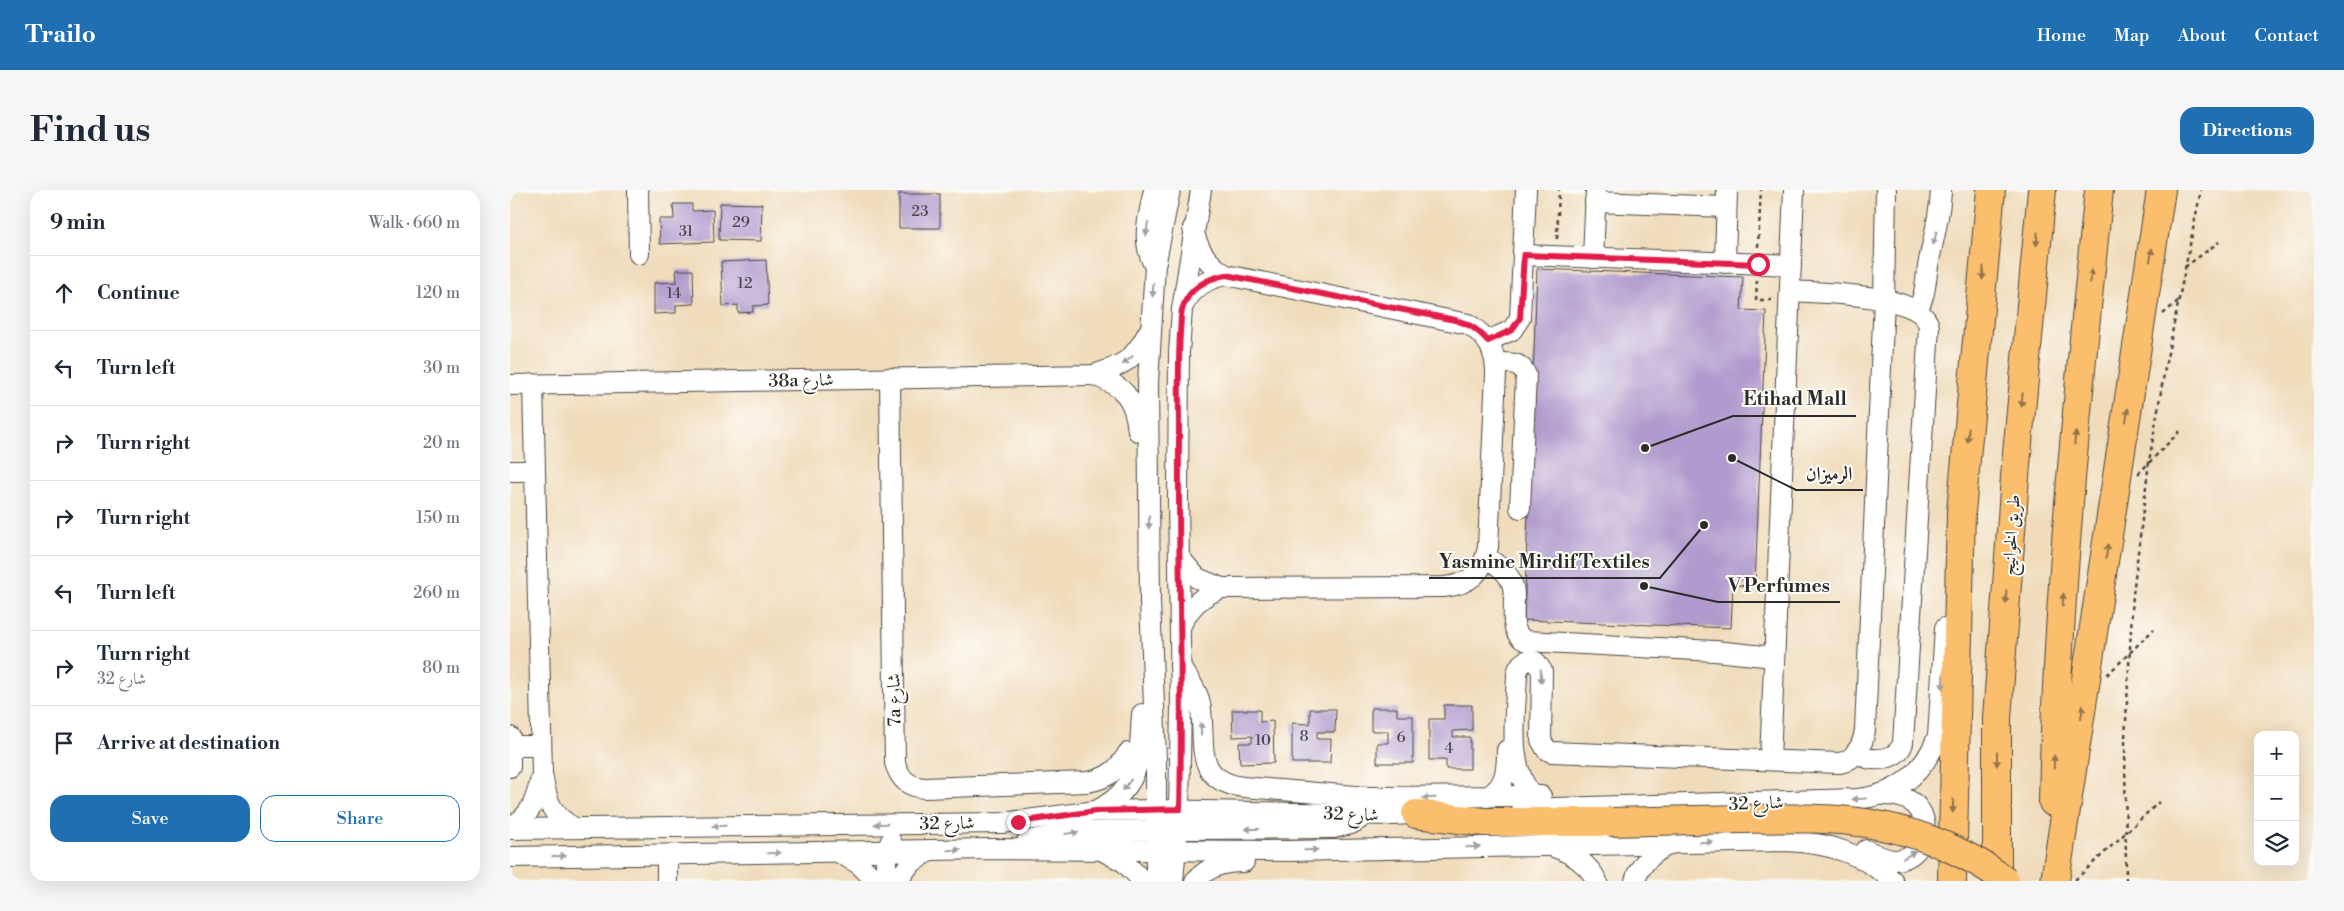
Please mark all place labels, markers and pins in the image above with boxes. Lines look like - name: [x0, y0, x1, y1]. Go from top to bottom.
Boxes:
- callout: Etihad Mall: [1733, 382, 1856, 416]
- callout: الرميزان: [1796, 456, 1863, 490]
- callout: Yasmine Mirdif Textiles: [1429, 544, 1660, 578]
- callout: V Perfumes: [1718, 568, 1840, 602]

